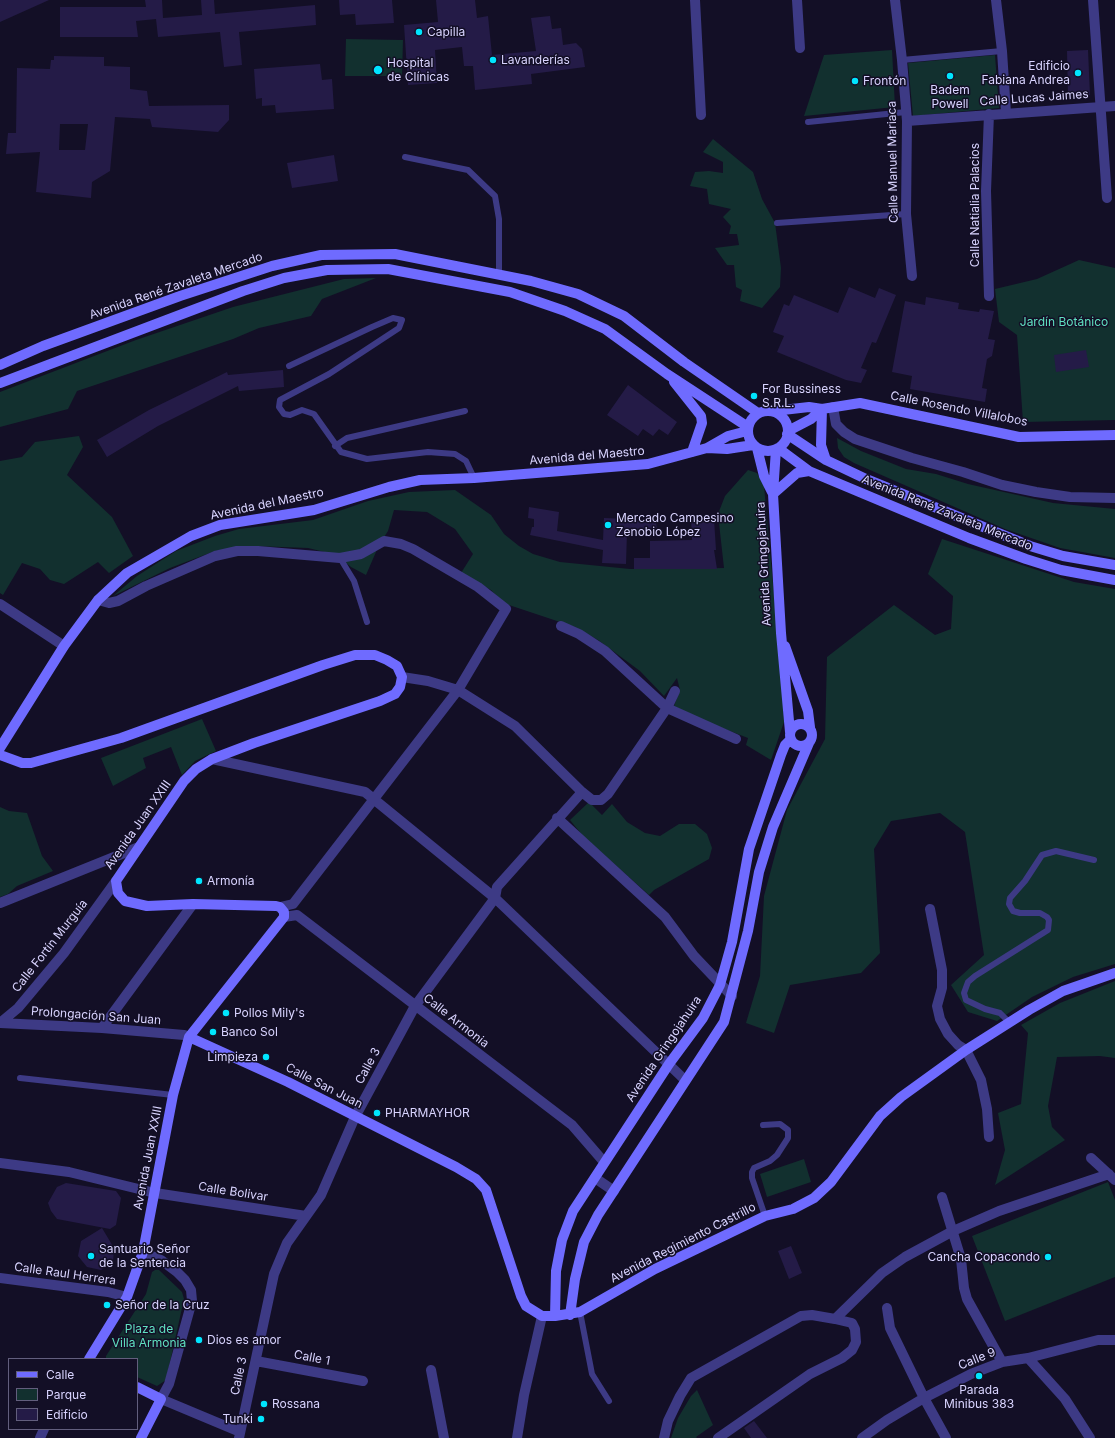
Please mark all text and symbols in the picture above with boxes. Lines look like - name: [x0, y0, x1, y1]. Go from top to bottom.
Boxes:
- place label: Capilla: [427, 25, 465, 39]
- marker: Capilla: [414, 27, 424, 37]
- place label: Lavanderías: [501, 53, 570, 67]
- marker: Lavanderías: [488, 55, 498, 65]
- place label: Hospital de Clínicas: [387, 56, 449, 84]
- place label: Edificio Fabiana Andrea: [981, 59, 1070, 87]
- marker: Hospital de Clínicas: [372, 64, 384, 76]
- marker: Edificio Fabiana Andrea: [1073, 68, 1083, 78]
- marker: Badem Powell: [945, 71, 955, 81]
- place label: Frontón: [863, 74, 906, 88]
- marker: Frontón: [850, 76, 860, 86]
- place label: Badem Powell: [930, 83, 970, 111]
- street label: Calle Lucas Jaimes: [979, 87, 1089, 109]
- street label: Calle Manuel Mariaca: [885, 101, 901, 223]
- street label: Calle Natialia Palacios: [968, 143, 982, 267]
- street label: Avenida René Zavaleta Mercado: [87, 250, 265, 322]
- park label: Jardín Botánico: [1020, 315, 1108, 329]
- place label: For Bussiness S.R.L.: [762, 382, 841, 410]
- street label: Calle Rosendo Villalobos: [889, 389, 1029, 429]
- marker: For Bussiness S.R.L.: [749, 391, 759, 401]
- street label: Avenida del Maestro: [529, 444, 645, 468]
- street label: Avenida René Zavaleta Mercado: [860, 472, 1034, 554]
- street label: Avenida del Maestro: [209, 485, 325, 523]
- street label: Avenida Gringojahuira: [754, 501, 774, 627]
- place label: Mercado Campesino Zenobio López: [616, 511, 734, 539]
- marker: Mercado Campesino Zenobio López: [603, 520, 613, 530]
- street label: Avenida Juan XXIII: [102, 778, 174, 872]
- place label: Armonía: [207, 874, 254, 888]
- marker: Armonía: [194, 876, 204, 886]
- street label: Calle Fortín Murguía: [9, 897, 91, 995]
- street label: Calle Armonia: [420, 991, 492, 1051]
- street label: Avenida Gringojahuira: [623, 993, 705, 1105]
- street label: Prolongación San Juan: [30, 1004, 162, 1028]
- place label: Pollos Mily's: [234, 1006, 305, 1020]
- marker: Pollos Mily's: [221, 1008, 231, 1018]
- place label: Banco Sol: [221, 1025, 278, 1039]
- marker: Banco Sol: [208, 1027, 218, 1037]
- street label: Calle 3: [352, 1045, 384, 1087]
- place label: Limpieza: [207, 1050, 258, 1064]
- marker: Limpieza: [261, 1052, 271, 1062]
- street label: Calle San Juan: [283, 1060, 365, 1112]
- street label: Avenida Juan XXIII: [131, 1105, 165, 1211]
- place label: PHARMAYHOR: [385, 1106, 470, 1120]
- marker: PHARMAYHOR: [372, 1108, 382, 1118]
- street label: Calle Bolivar: [197, 1179, 269, 1205]
- street label: Avenida Regimiento Castrillo: [608, 1200, 758, 1286]
- place label: Santuario Señor de la Sentencia: [99, 1242, 190, 1270]
- place label: Cancha Copacondo: [927, 1250, 1040, 1264]
- marker: Santuario Señor de la Sentencia: [86, 1251, 96, 1261]
- marker: Cancha Copacondo: [1043, 1252, 1053, 1262]
- street label: Calle Raul Herrera: [13, 1260, 117, 1288]
- place label: Señor de la Cruz: [115, 1298, 210, 1312]
- marker: Señor de la Cruz: [102, 1300, 112, 1310]
- park label: Plaza de Villa Armonia: [112, 1322, 186, 1350]
- place label: Dios es amor: [207, 1333, 281, 1347]
- marker: Dios es amor: [194, 1335, 204, 1345]
- street label: Calle 9: [956, 1345, 998, 1373]
- street label: Calle 1: [293, 1347, 331, 1369]
- street label: Calle 3: [228, 1355, 250, 1397]
- legend: [8, 1358, 138, 1430]
- text: Calle: [46, 1367, 74, 1382]
- marker: Parada Minibus 383: [974, 1371, 984, 1381]
- place label: Parada Minibus 383: [944, 1383, 1014, 1411]
- text: Parque: [46, 1387, 86, 1402]
- place label: Rossana: [272, 1397, 320, 1411]
- marker: Rossana: [259, 1399, 269, 1409]
- text: Edificio: [46, 1407, 88, 1422]
- place label: Tunki: [222, 1412, 253, 1426]
- marker: Tunki: [256, 1414, 266, 1424]

